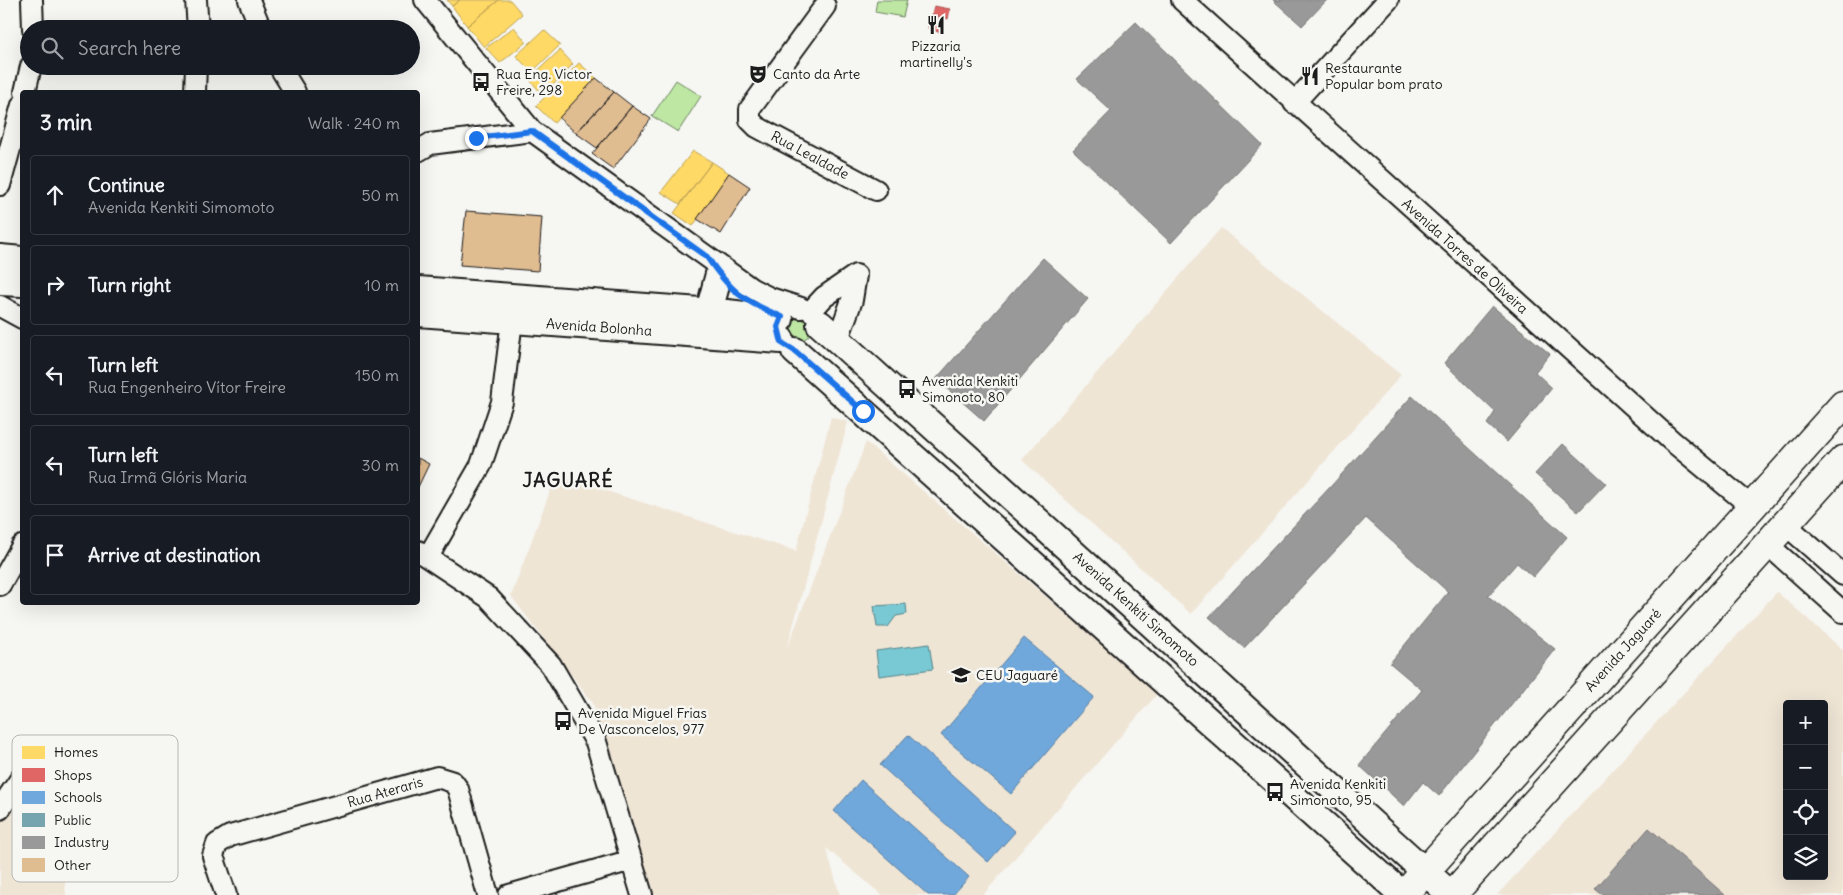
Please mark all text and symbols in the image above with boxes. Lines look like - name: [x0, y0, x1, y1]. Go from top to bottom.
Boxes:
- restaurant icon: Pizzaria martinelly's: [925, 14, 947, 36]
- search box: [20, 20, 420, 75]
- icon: search: [38, 34, 66, 62]
- text: Search here: [78, 36, 181, 60]
- place label: Pizzaria martinelly's: [900, 37, 972, 71]
- place label: Restaurante Popular bom prato: [1325, 59, 1443, 93]
- theatre icon: Canto da Arte: [747, 63, 769, 85]
- place label: Rua Eng. Victor Freire, 298: [496, 65, 592, 99]
- place label: Canto da Arte: [773, 65, 860, 83]
- restaurant icon: Restaurante Popular bom prato: [1299, 65, 1321, 87]
- bus stop icon: Rua Eng. Victor Freire, 298: [470, 71, 492, 93]
- text: 3 min: [40, 109, 92, 136]
- text: Walk · 240 m: [308, 113, 400, 133]
- route end: [465, 127, 488, 150]
- street label: Rua Lealdade: [768, 127, 852, 183]
- text: Continue: [88, 173, 165, 197]
- icon: ahead: [41, 181, 69, 209]
- text: 50 m: [361, 185, 399, 205]
- street label: Avenida Torres de Oliveira: [1398, 195, 1532, 317]
- text: Avenida Kenkiti Simomoto: [88, 197, 274, 217]
- icon: right: [41, 271, 69, 299]
- text: Turn right: [88, 273, 171, 297]
- text: 10 m: [364, 275, 399, 295]
- street label: Avenida Bolonha: [545, 314, 653, 340]
- text: Turn left: [88, 353, 158, 377]
- icon: left: [41, 361, 69, 389]
- text: 150 m: [355, 365, 399, 385]
- place label: Avenida Kenkiti Simonoto, 80: [922, 372, 1018, 406]
- text: Rua Engenheiro Vítor Freire: [88, 377, 286, 397]
- bus stop icon: Avenida Kenkiti Simonoto, 80: [896, 378, 918, 400]
- route start: [852, 400, 875, 423]
- text: Turn left: [88, 443, 158, 467]
- icon: left: [41, 451, 69, 479]
- text: 30 m: [362, 455, 399, 475]
- text: Rua Irmã Glóris Maria: [88, 467, 247, 487]
- district label: JAGUARÉ: [522, 467, 614, 492]
- icon: arrive: [41, 541, 69, 569]
- text: Arrive at destination: [88, 543, 261, 567]
- street label: Avenida Kenkiti Simomoto: [1069, 548, 1203, 670]
- street label: Avenida Jaguaré: [1581, 605, 1665, 695]
- school or university icon: CEU Jaguaré: [950, 664, 972, 686]
- place label: CEU Jaguaré: [976, 666, 1058, 684]
- map controls: [1783, 700, 1828, 880]
- button: +: [1783, 700, 1828, 745]
- place label: Avenida Miguel Frias De Vasconcelos, 977: [578, 704, 707, 738]
- bus stop icon: Avenida Miguel Frias De Vasconcelos, 977: [552, 710, 574, 732]
- legend: [12, 735, 178, 882]
- text: Homes: [54, 743, 98, 761]
- button: −: [1783, 745, 1828, 790]
- text: Shops: [54, 766, 92, 784]
- street label: Rua Ateraris: [345, 773, 425, 811]
- place label: Avenida Kenkiti Simonoto, 95: [1290, 775, 1386, 809]
- bus stop icon: Avenida Kenkiti Simonoto, 95: [1264, 781, 1286, 803]
- text: Schools: [54, 788, 102, 806]
- button: locate: [1783, 790, 1828, 835]
- text: Public: [54, 811, 92, 829]
- text: Industry: [54, 833, 109, 851]
- button: layers: [1783, 835, 1828, 880]
- text: Other: [54, 856, 91, 874]

